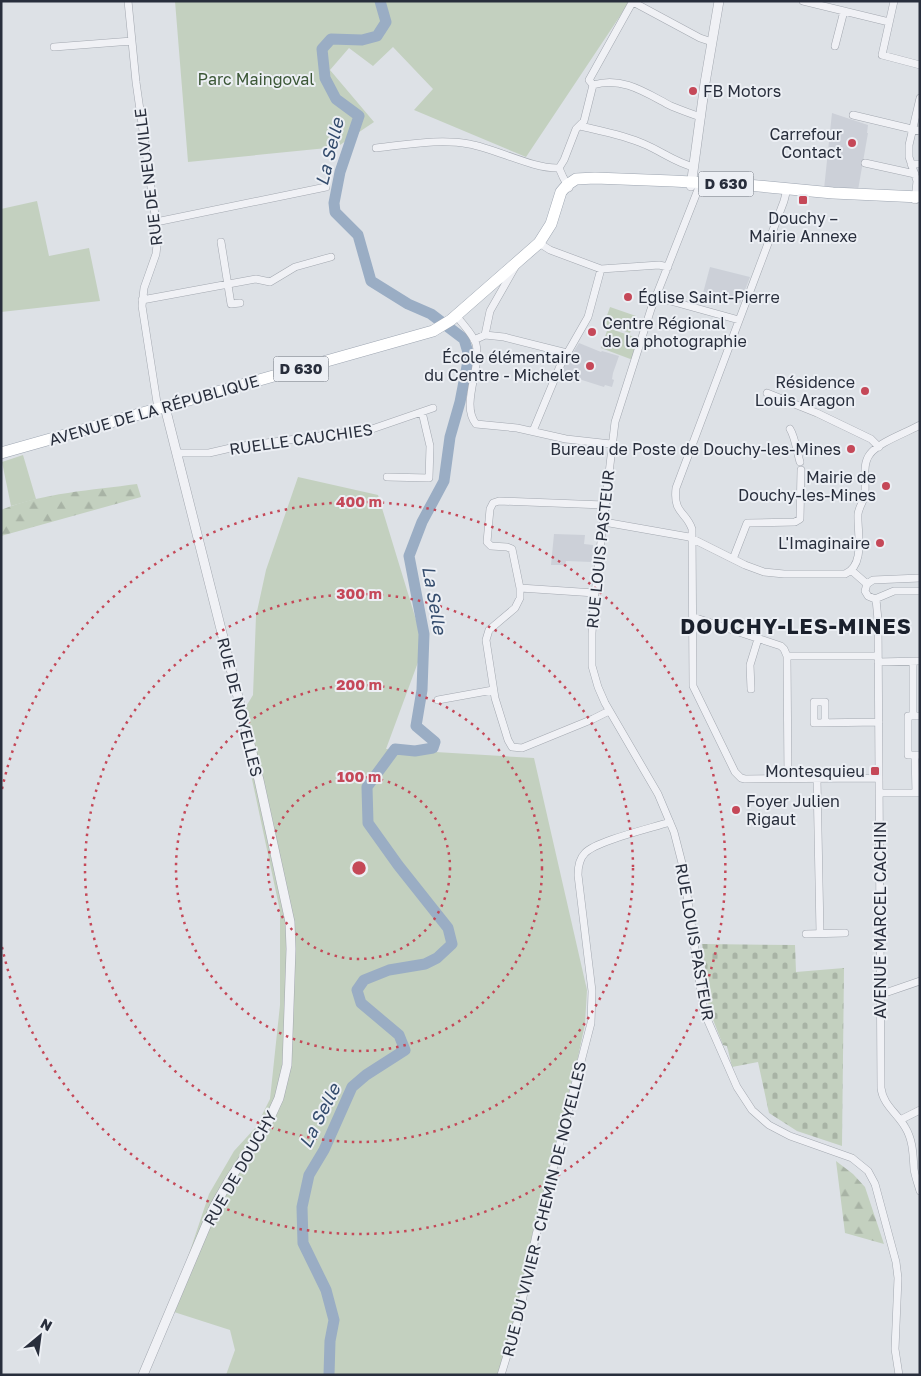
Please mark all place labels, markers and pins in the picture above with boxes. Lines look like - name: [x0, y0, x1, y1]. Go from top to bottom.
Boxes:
- place label: FB Motors: [703, 81, 781, 101]
- marker: FB Motors: [687, 85, 699, 97]
- place label: Carrefour Contact: [769, 124, 842, 162]
- marker: Carrefour Contact: [846, 137, 858, 149]
- marker: Douchy – Mairie Annexe: [797, 194, 809, 206]
- place label: Douchy – Mairie Annexe: [749, 208, 857, 246]
- place label: Église Saint-Pierre: [638, 287, 780, 307]
- marker: Église Saint-Pierre: [622, 291, 634, 303]
- place label: Centre Régional de la photographie: [602, 313, 747, 351]
- marker: Centre Régional de la photographie: [586, 326, 598, 338]
- place label: École élémentaire du Centre - Michelet: [424, 347, 580, 385]
- marker: École élémentaire du Centre - Michelet: [584, 360, 596, 372]
- place label: Résidence Louis Aragon: [755, 372, 855, 410]
- marker: Résidence Louis Aragon: [859, 385, 871, 397]
- place label: Bureau de Poste de Douchy-les-Mines: [550, 439, 841, 459]
- marker: Bureau de Poste de Douchy-les-Mines: [845, 443, 857, 455]
- place label: Mairie de Douchy-les-Mines: [738, 467, 876, 505]
- marker: Mairie de Douchy-les-Mines: [880, 480, 892, 492]
- place label: L'Imaginaire: [778, 533, 870, 553]
- marker: L'Imaginaire: [874, 537, 886, 549]
- place label: Montesquieu: [765, 761, 865, 781]
- marker: Montesquieu: [869, 765, 881, 777]
- place label: Foyer Julien Rigaut: [746, 791, 840, 829]
- marker: Foyer Julien Rigaut: [730, 804, 742, 816]
- centre of rings: [350, 859, 368, 877]

